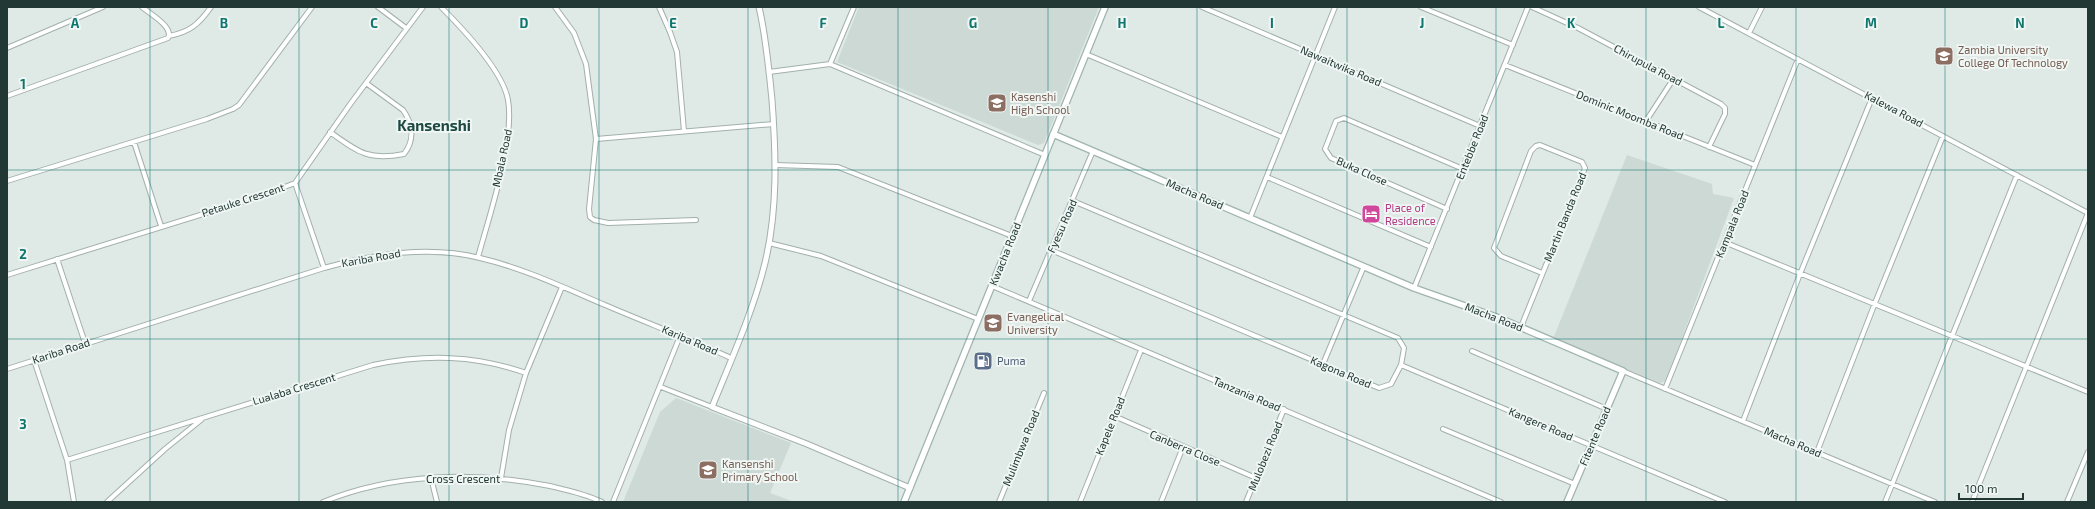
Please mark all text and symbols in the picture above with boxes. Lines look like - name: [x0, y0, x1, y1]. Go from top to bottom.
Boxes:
- text: A: [71, 15, 80, 31]
- text: B: [220, 15, 228, 31]
- text: C: [370, 15, 378, 31]
- text: D: [520, 15, 529, 31]
- text: E: [669, 15, 677, 31]
- text: F: [819, 15, 827, 31]
- text: G: [969, 15, 977, 31]
- text: H: [1118, 15, 1127, 31]
- text: I: [1270, 15, 1274, 31]
- text: J: [1420, 15, 1424, 31]
- text: K: [1567, 15, 1576, 31]
- text: L: [1718, 15, 1725, 31]
- text: M: [1865, 15, 1877, 31]
- text: N: [2015, 15, 2025, 31]
- street label: Chirupula Road: [1612, 41, 1685, 88]
- street label: Nawaitwika Road: [1299, 43, 1384, 89]
- place label: Zambia University College Of Technology: [1958, 43, 2068, 69]
- school or university icon: Zambia University College Of Technology: [1933, 45, 1955, 67]
- text: 1: [20, 76, 26, 92]
- street label: Dominic Moomba Road: [1575, 87, 1686, 142]
- street label: Kalewa Road: [1863, 88, 1926, 129]
- place label: Kasenshi High School: [1011, 90, 1070, 116]
- school or university icon: Kasenshi High School: [986, 92, 1008, 114]
- street label: Entebbe Road: [1453, 112, 1490, 181]
- district label: Kansenshi: [397, 116, 471, 134]
- street label: Mbala Road: [489, 128, 514, 188]
- street label: Buka Close: [1335, 154, 1390, 188]
- street label: Martin Banda Road: [1541, 170, 1588, 263]
- street label: Macha Road: [1164, 176, 1226, 211]
- street label: Petauke Crescent: [200, 180, 286, 219]
- street label: Kampala Road: [1712, 188, 1751, 259]
- street label: Fyesu Road: [1044, 197, 1079, 255]
- place label: Place of Residence: [1385, 201, 1436, 227]
- hotel icon: Place of Residence: [1360, 203, 1382, 225]
- street label: Kwacha Road: [986, 220, 1023, 287]
- text: 2: [19, 246, 27, 262]
- street label: Kariba Road: [340, 246, 401, 269]
- street label: Macha Road: [1463, 299, 1525, 334]
- place label: Evangelical University: [1007, 310, 1065, 336]
- school or university icon: Evangelical University: [982, 312, 1004, 334]
- street label: Kariba Road: [660, 322, 720, 357]
- street label: Kariba Road: [30, 335, 91, 366]
- fuel station icon: Puma: [972, 350, 994, 372]
- street label: Kagona Road: [1309, 353, 1374, 390]
- place label: Puma: [997, 354, 1025, 367]
- street label: Lualaba Crescent: [251, 370, 337, 407]
- street label: Tanzania Road: [1211, 373, 1283, 414]
- street label: Kapele Road: [1092, 395, 1127, 457]
- street label: Kangere Road: [1507, 404, 1575, 443]
- street label: Fitente Road: [1576, 404, 1613, 467]
- street label: Mulimbwa Road: [999, 408, 1042, 488]
- text: 3: [19, 416, 27, 432]
- street label: Mulobezi Road: [1245, 419, 1284, 492]
- street label: Macha Road: [1762, 424, 1824, 459]
- street label: Canberra Close: [1148, 427, 1223, 468]
- place label: Kansenshi Primary School: [722, 457, 798, 483]
- school or university icon: Kansenshi Primary School: [697, 459, 719, 481]
- street label: Cross Crescent: [426, 472, 500, 485]
- scale bar: [1959, 475, 2023, 501]
- text: 100 m: [1965, 481, 1997, 495]

